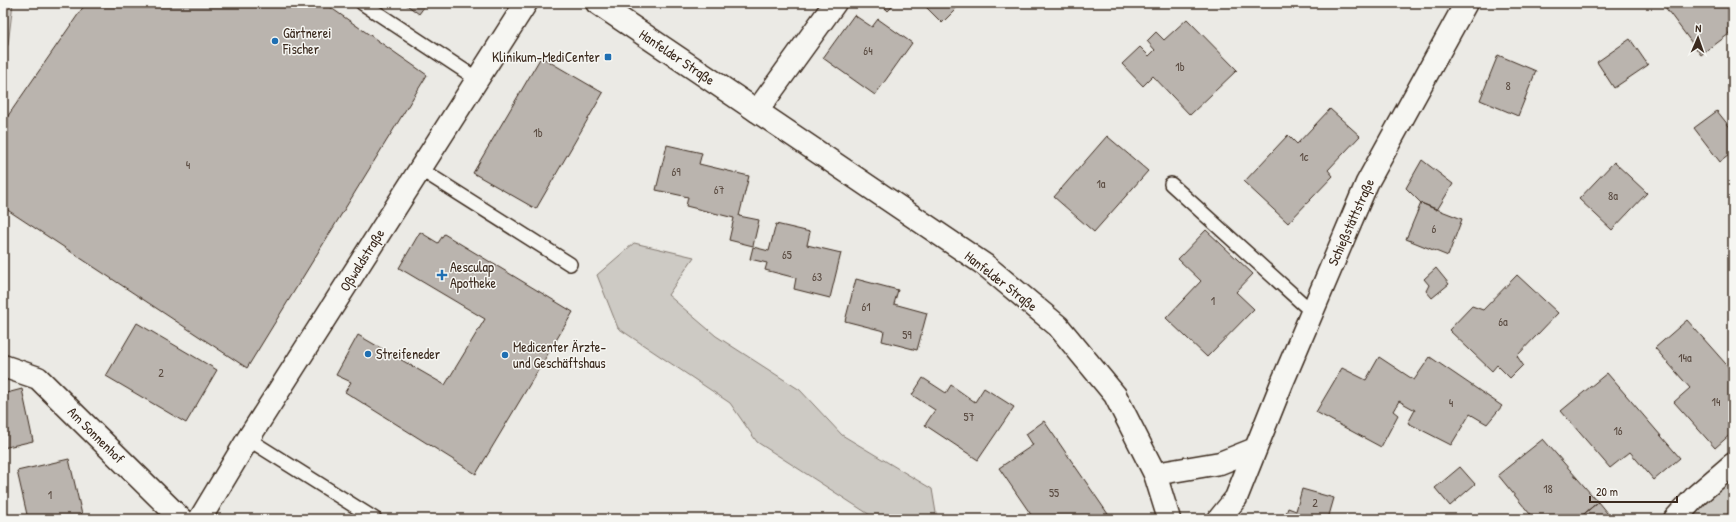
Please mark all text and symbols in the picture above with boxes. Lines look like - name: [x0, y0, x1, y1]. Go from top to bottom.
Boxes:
- north arrow: [1678, 18, 1718, 58]
- text: N: [1695, 21, 1702, 35]
- place label: Gärtnerei Fischer: [282, 23, 331, 58]
- street label: Hanfelder Straße: [635, 24, 719, 90]
- marker: Gärtnerei Fischer: [270, 36, 280, 46]
- house number: 64: [863, 42, 873, 59]
- place label: Klinikum-MediCenter: [492, 47, 601, 66]
- marker: Klinikum-MediCenter: [603, 52, 613, 62]
- house number: 1b: [1175, 58, 1185, 75]
- house number: 8: [1505, 77, 1511, 94]
- house number: 1b: [533, 124, 543, 141]
- house number: 1c: [1299, 148, 1309, 165]
- house number: 4: [186, 156, 191, 173]
- house number: 69: [671, 163, 681, 180]
- house number: 1a: [1096, 175, 1106, 192]
- street label: Schießstättstraße: [1323, 175, 1379, 269]
- house number: 67: [714, 181, 724, 198]
- house number: 8a: [1608, 187, 1618, 204]
- house number: 6: [1432, 220, 1437, 237]
- street label: Oßwaldstraße: [335, 224, 389, 295]
- house number: 65: [782, 246, 792, 263]
- street label: Hanfelder Straße: [960, 246, 1042, 316]
- place label: Aesculap Apotheke: [450, 257, 497, 293]
- house number: 63: [812, 268, 822, 285]
- marker: Aesculap Apotheke: [437, 270, 447, 280]
- house number: 1: [1211, 292, 1215, 309]
- house number: 61: [861, 298, 871, 315]
- house number: 6a: [1498, 313, 1508, 330]
- house number: 59: [902, 326, 912, 343]
- place label: Medicenter Ärzte- und Geschäftshaus: [513, 337, 606, 372]
- place label: Streifeneder: [376, 344, 441, 363]
- marker: Streifeneder: [363, 349, 373, 359]
- house number: 14a: [1678, 349, 1692, 366]
- marker: Medicenter Ärzte- und Geschäftshaus: [500, 350, 510, 360]
- house number: 2: [158, 364, 164, 381]
- house number: 14: [1712, 393, 1721, 410]
- house number: 4: [1449, 394, 1454, 411]
- street label: Am Sonnenhof: [64, 402, 129, 467]
- house number: 57: [963, 408, 975, 425]
- house number: 16: [1613, 422, 1623, 439]
- scale bar: [1590, 478, 1677, 504]
- house number: 18: [1543, 480, 1553, 497]
- text: 20 m: [1596, 483, 1618, 500]
- house number: 55: [1049, 484, 1059, 501]
- house number: 1: [48, 486, 52, 503]
- house number: 2: [1312, 494, 1318, 511]

